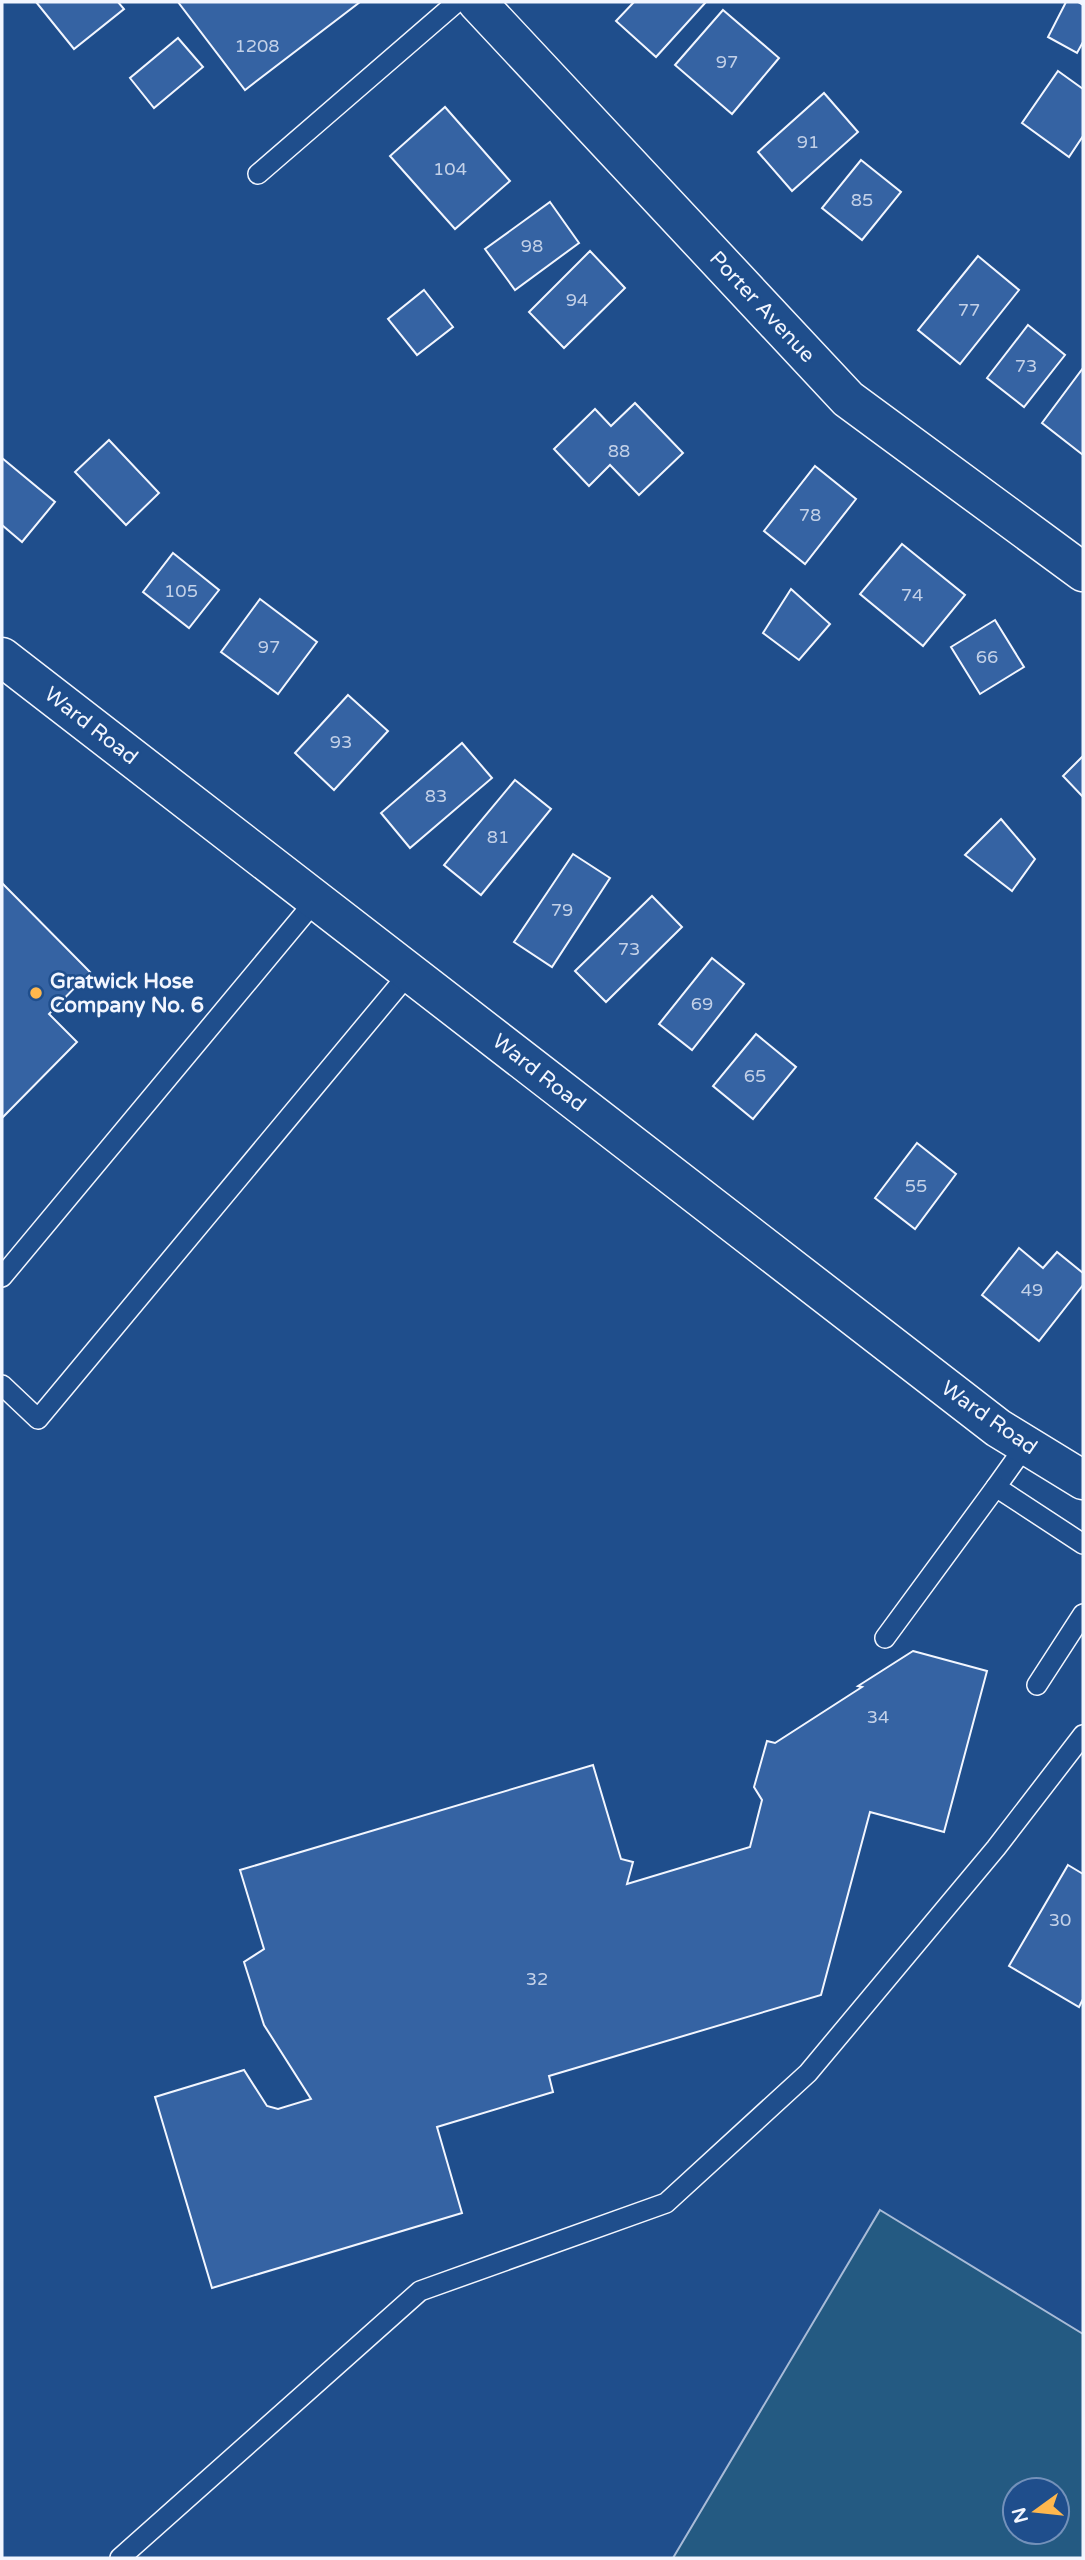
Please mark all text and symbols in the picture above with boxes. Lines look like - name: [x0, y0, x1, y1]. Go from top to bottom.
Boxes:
- house number: 1208: [234, 35, 280, 57]
- house number: 97: [716, 51, 738, 73]
- house number: 91: [797, 131, 819, 153]
- house number: 104: [433, 158, 467, 180]
- house number: 85: [851, 189, 873, 211]
- house number: 98: [521, 235, 543, 257]
- street label: Porter Avenue: [704, 246, 820, 368]
- house number: 94: [566, 289, 588, 311]
- house number: 77: [958, 299, 980, 321]
- house number: 73: [1015, 355, 1037, 377]
- house number: 88: [608, 440, 630, 462]
- house number: 78: [799, 504, 821, 526]
- house number: 105: [164, 580, 198, 602]
- house number: 74: [901, 584, 923, 606]
- house number: 97: [258, 636, 280, 658]
- house number: 66: [976, 646, 998, 668]
- street label: Ward Road: [39, 682, 143, 770]
- house number: 93: [330, 731, 352, 753]
- house number: 83: [425, 785, 447, 807]
- house number: 81: [487, 826, 509, 848]
- house number: 79: [551, 899, 573, 921]
- house number: 73: [618, 938, 640, 960]
- place label: Gratwick Hose Company No. 6: [50, 969, 204, 1018]
- marker: Gratwick Hose Company No. 6: [28, 985, 44, 1001]
- house number: 69: [691, 993, 713, 1015]
- street label: Ward Road: [487, 1029, 591, 1117]
- house number: 65: [744, 1065, 766, 1087]
- house number: 55: [905, 1175, 927, 1197]
- house number: 49: [1021, 1279, 1043, 1301]
- street label: Ward Road: [936, 1376, 1042, 1460]
- house number: 34: [867, 1706, 889, 1728]
- house number: 30: [1049, 1909, 1071, 1931]
- house number: 32: [526, 1968, 548, 1990]
- north arrow: [1001, 2476, 1071, 2546]
- text: N: [1008, 2505, 1033, 2525]

